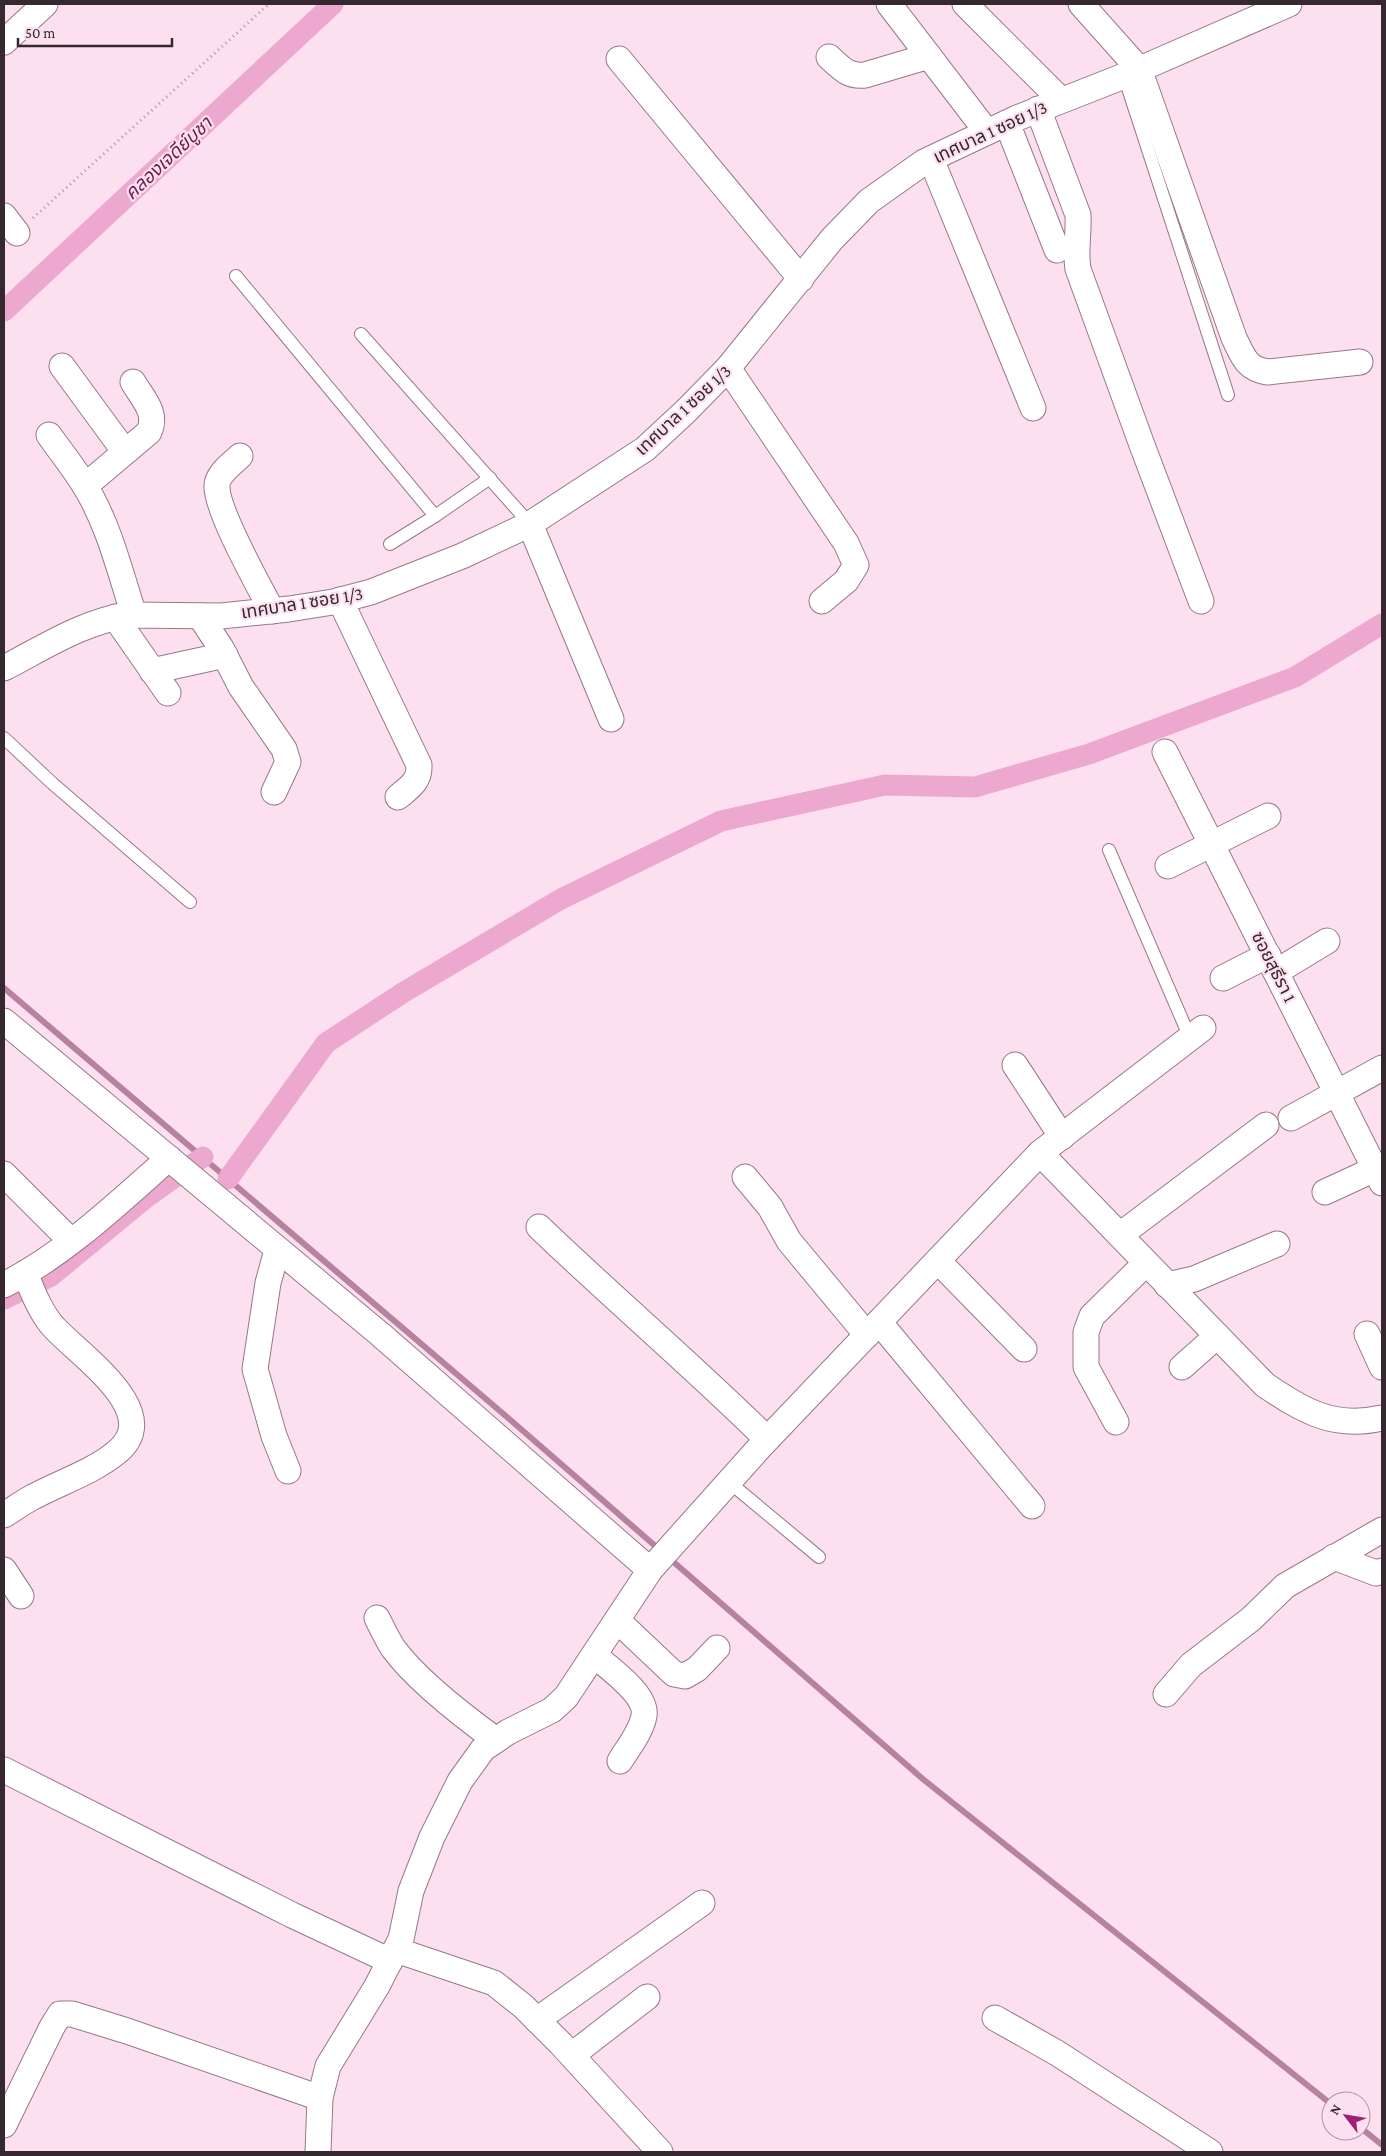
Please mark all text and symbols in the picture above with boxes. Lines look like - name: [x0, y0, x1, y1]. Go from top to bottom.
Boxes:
- scale bar: [18, 15, 171, 47]
- text: 50 m: [25, 25, 55, 41]
- street label: เทศบาล 1 ซอย 1/3: [930, 97, 1050, 167]
- water label: คลองเจดีย์บูชา: [120, 111, 218, 205]
- street label: เทศบาล 1 ซอย 1/3: [631, 361, 735, 459]
- street label: เทศบาล 1 ซอย 1/3: [240, 583, 364, 623]
- street label: ซอยสุธีรา 1: [1247, 928, 1300, 1006]
- north arrow: [1321, 2091, 1371, 2141]
- text: N: [1326, 2101, 1344, 2118]

